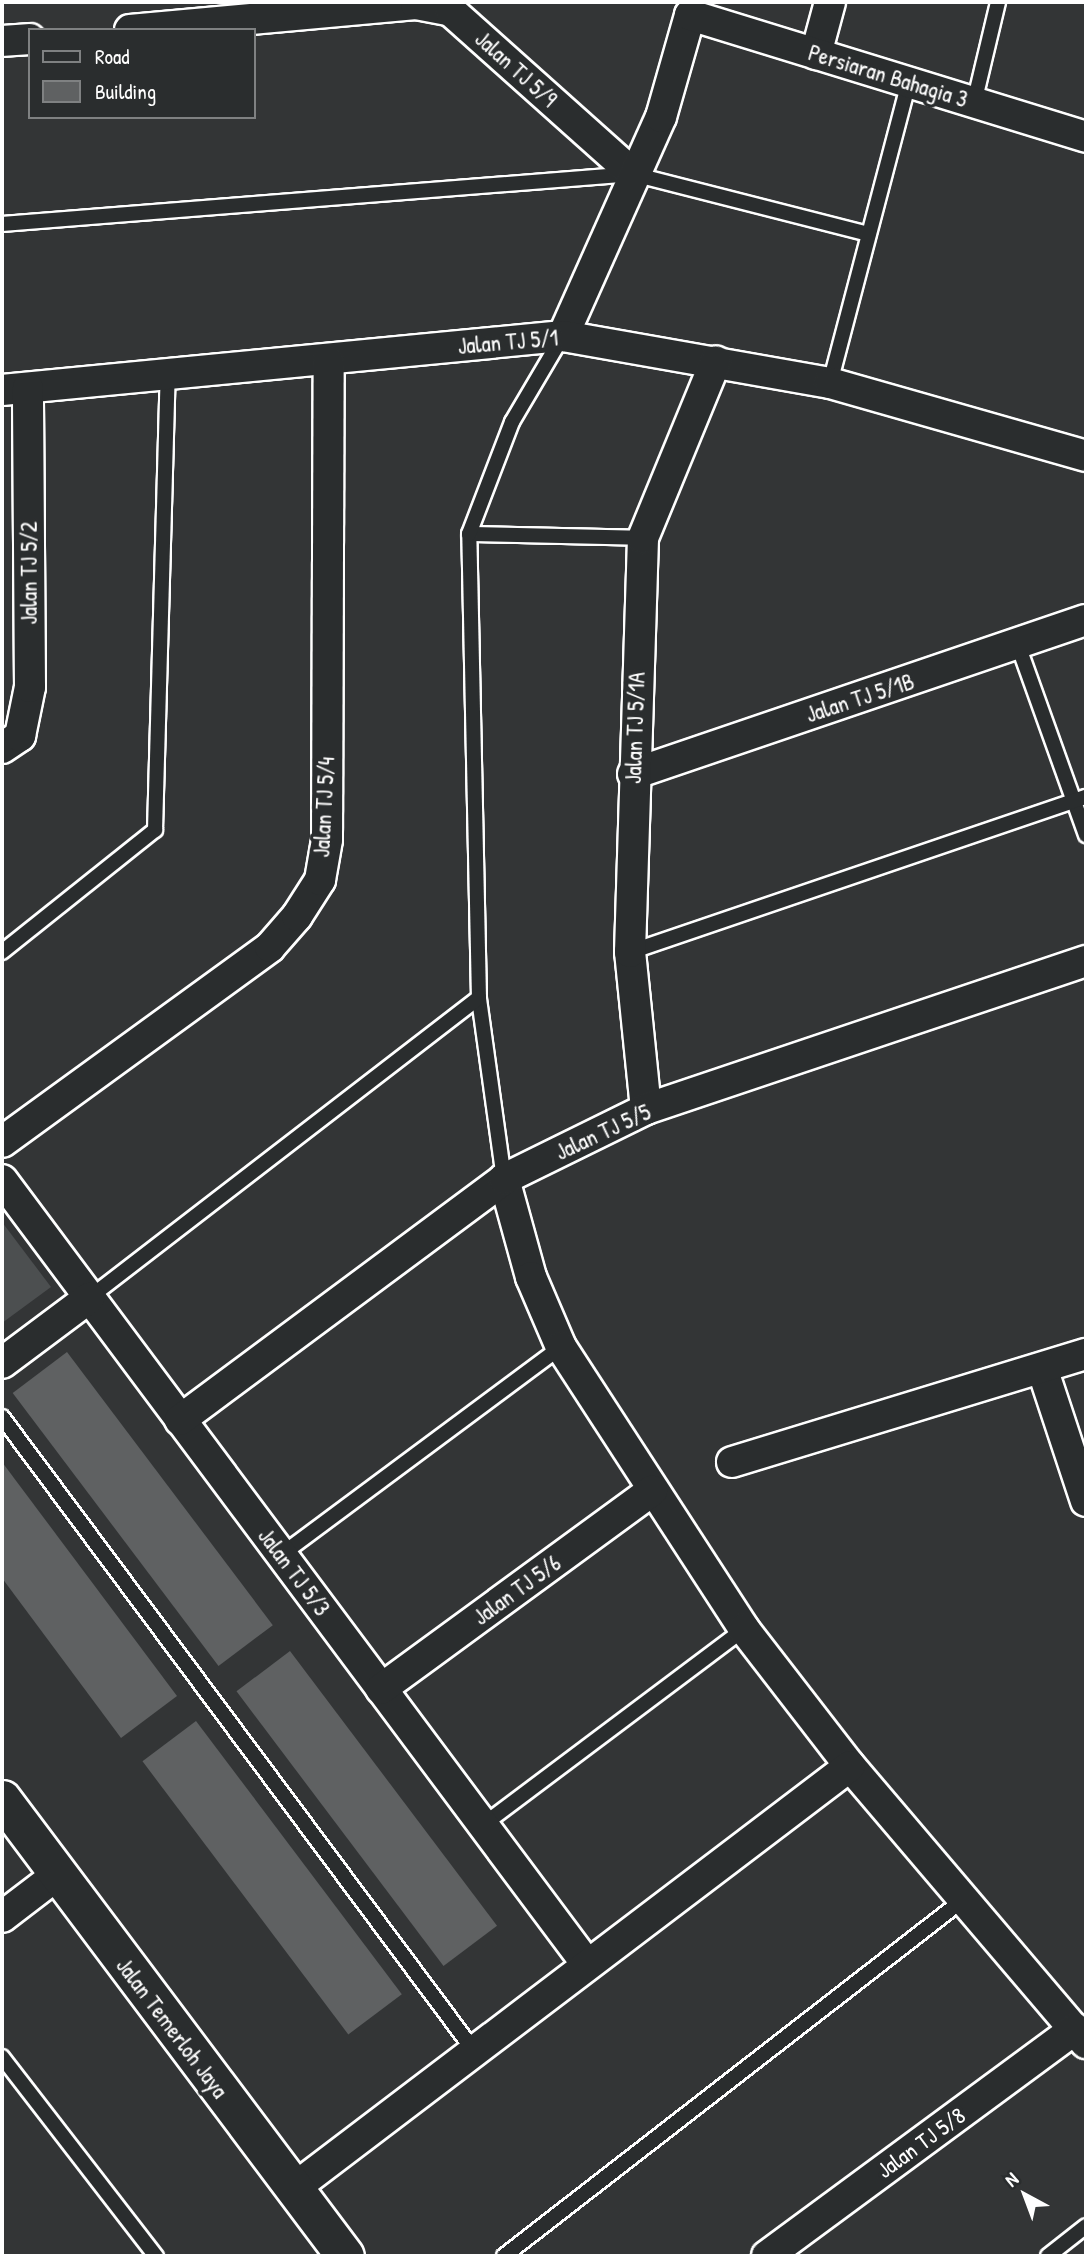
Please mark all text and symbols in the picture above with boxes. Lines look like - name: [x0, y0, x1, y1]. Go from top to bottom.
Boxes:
- street label: Jalan TJ 5/9: [469, 25, 563, 113]
- legend: [28, 28, 256, 119]
- street label: Persiaran Bahagia 3: [805, 39, 971, 113]
- text: Road: [95, 42, 129, 71]
- text: Building: [95, 77, 156, 106]
- street label: Jalan TJ 5/1: [457, 324, 559, 360]
- street label: Jalan TJ 5/2: [15, 521, 43, 625]
- street label: Jalan TJ 5/1B: [802, 668, 918, 728]
- street label: Jalan TJ 5/1A: [619, 672, 651, 784]
- street label: Jalan TJ 5/4: [308, 756, 340, 858]
- street label: Jalan TJ 5/5: [551, 1098, 655, 1166]
- street label: Jalan TJ 5/3: [252, 1523, 336, 1621]
- street label: Jalan TJ 5/6: [468, 1549, 566, 1631]
- street label: Jalan Temerloh Jaya: [110, 1952, 234, 2104]
- street label: Jalan TJ 5/8: [871, 2102, 971, 2184]
- north arrow: [990, 2160, 1060, 2230]
- text: N: [999, 2166, 1024, 2192]

